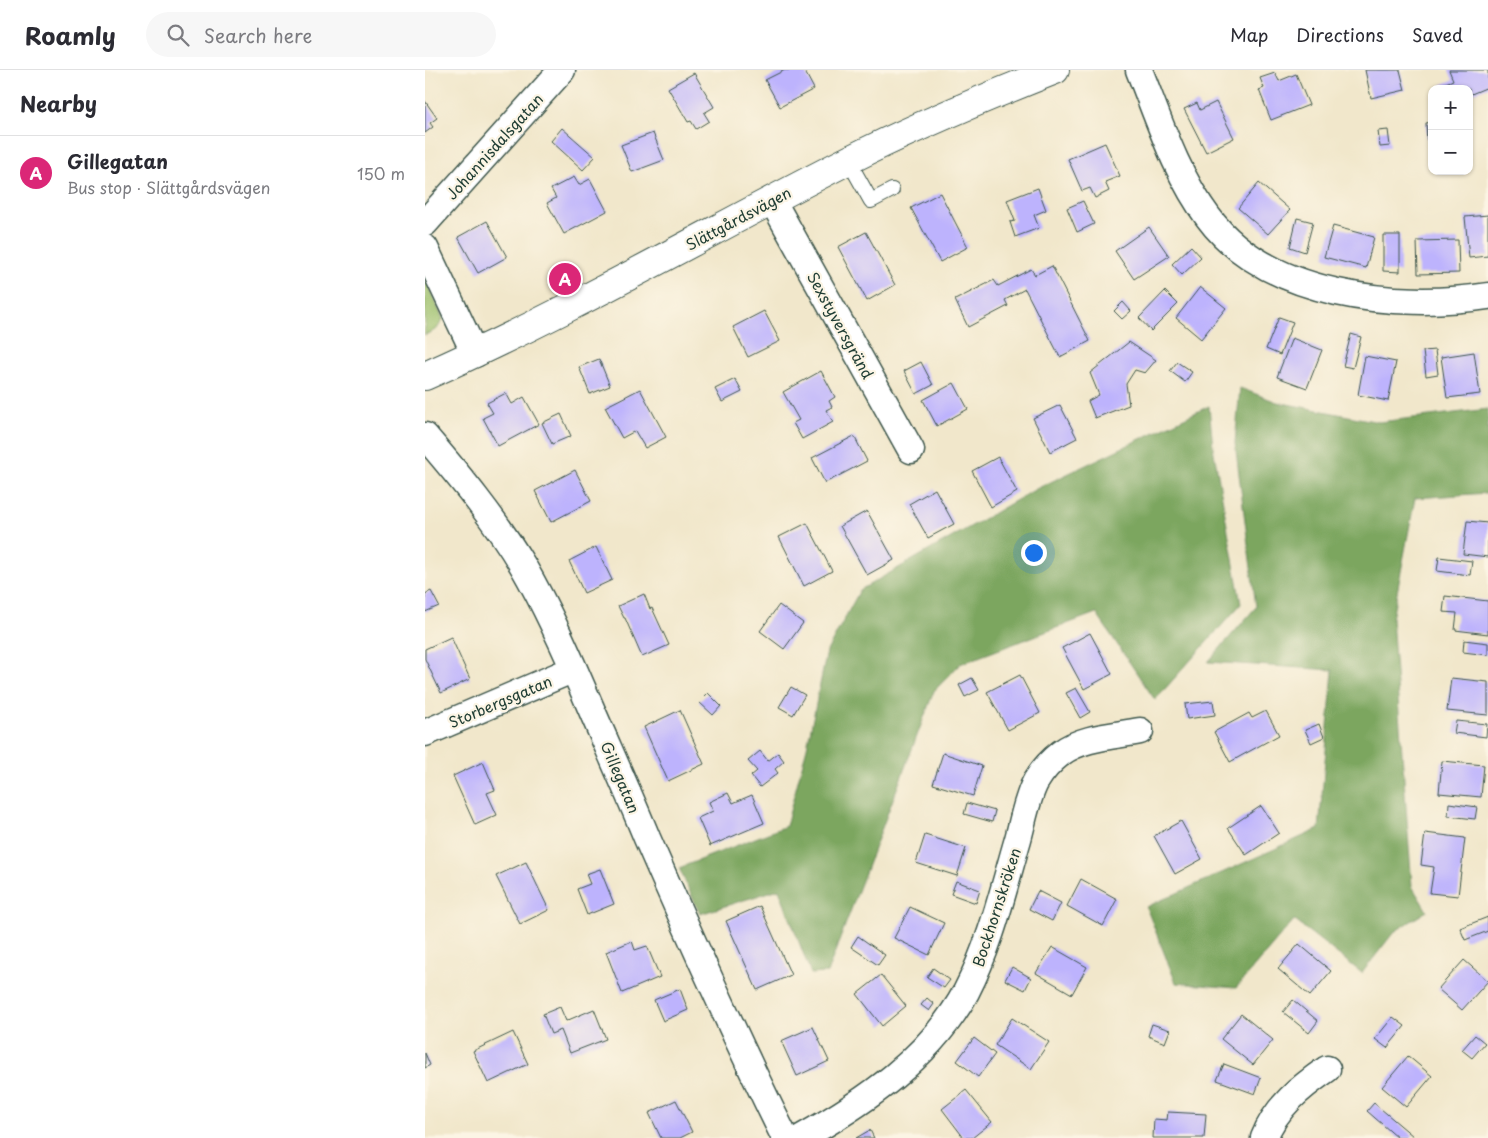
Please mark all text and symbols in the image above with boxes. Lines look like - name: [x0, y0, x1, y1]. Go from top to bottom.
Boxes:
- search box: [146, 12, 496, 57]
- text: Roamly: [25, 17, 116, 53]
- icon: search: [164, 21, 192, 49]
- text: Search here: [204, 21, 312, 49]
- text: Map: [1230, 21, 1268, 48]
- text: Directions: [1296, 21, 1384, 48]
- text: Saved: [1412, 21, 1463, 48]
- map controls: [1428, 85, 1473, 175]
- button: +: [1428, 85, 1473, 130]
- text: Nearby: [20, 87, 97, 119]
- street label: Johannisdalsgatan: [440, 88, 548, 204]
- button: −: [1428, 130, 1473, 175]
- text: Gillegatan: [67, 147, 168, 175]
- text: A: [30, 161, 42, 185]
- text: 150 m: [357, 161, 405, 185]
- text: Bus stop · Slättgårdsvägen: [67, 175, 270, 199]
- street label: Slättgårdsvägen: [681, 180, 795, 256]
- pin: A: [549, 260, 581, 298]
- street label: Sexstyversgränd: [802, 267, 880, 383]
- your location: [1021, 540, 1047, 566]
- street label: Storbergsgatan: [445, 669, 555, 733]
- street label: Gillegatan: [596, 738, 646, 816]
- street label: Bockhornskröken: [966, 845, 1026, 969]

